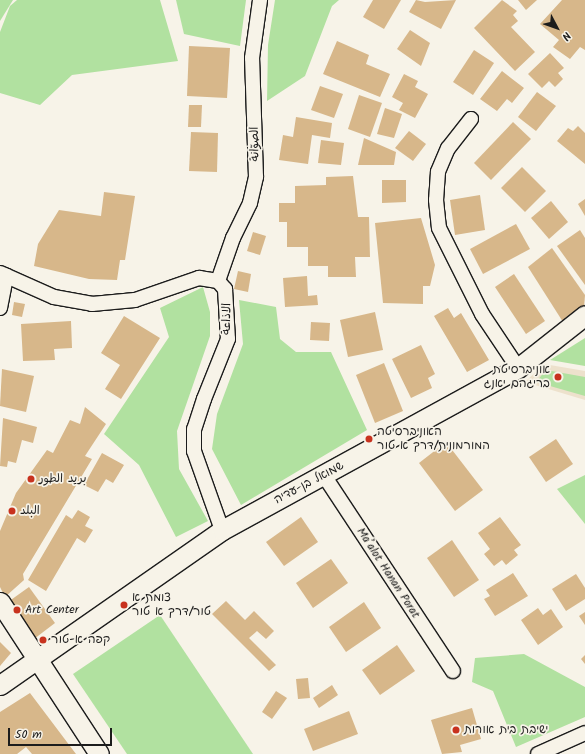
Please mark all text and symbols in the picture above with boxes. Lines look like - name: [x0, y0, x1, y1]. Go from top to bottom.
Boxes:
- north arrow: [537, 8, 577, 48]
- text: N: [557, 27, 575, 44]
- street label: الصوّانة: [247, 126, 263, 162]
- street label: الاذاعة: [220, 303, 234, 335]
- place label: אוניברסיטת בריגהם יאנג: [484, 363, 550, 391]
- marker: אוניברסיטת בריגהם יאנג: [553, 372, 563, 382]
- place label: האוניברסיטה המורמונית/דרך א טור: [377, 425, 490, 453]
- marker: האוניברסיטה המורמונית/דרך א טור: [364, 434, 374, 444]
- street label: שמואל בן-עדיה: [272, 459, 346, 507]
- place label: بريد الطور: [39, 472, 87, 486]
- marker: بريد الطور: [26, 474, 36, 484]
- place label: البلد: [20, 504, 40, 518]
- marker: البلد: [7, 506, 17, 516]
- street label: Ma’alot Hanan Porat: [353, 525, 423, 621]
- place label: צומת א טור/דרך א טור: [132, 591, 211, 619]
- marker: צומת א טור/דרך א טור: [119, 600, 129, 610]
- place label: Art Center: [25, 603, 79, 617]
- marker: Art Center: [12, 605, 22, 615]
- place label: קפה א-טור: [51, 633, 110, 647]
- marker: קפה א-טור: [38, 635, 48, 645]
- scale bar: [10, 720, 114, 746]
- place label: ישיבת בית אורות: [464, 723, 548, 737]
- text: 50 m: [15, 725, 42, 744]
- marker: ישיבת בית אורות: [451, 725, 461, 735]

